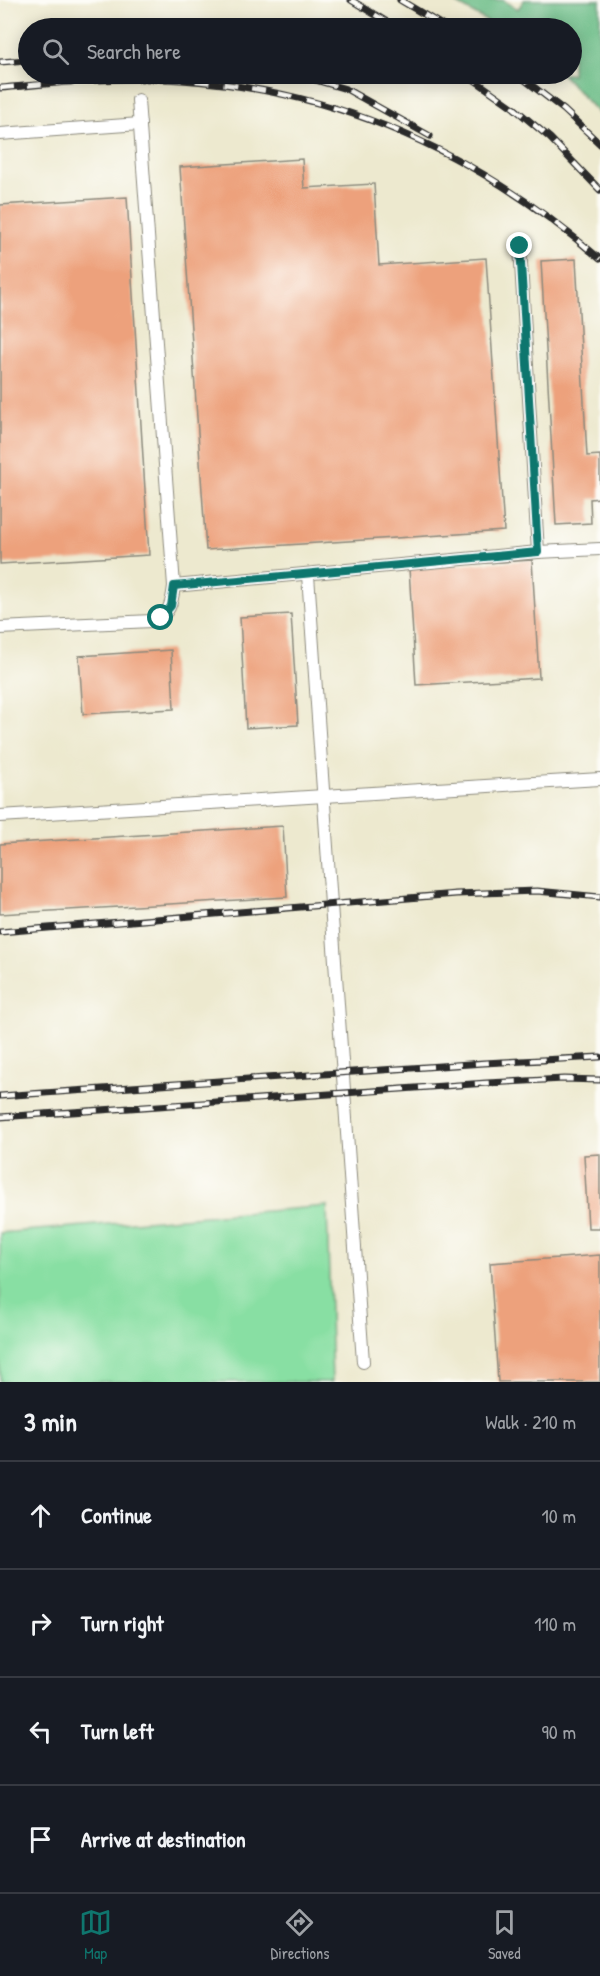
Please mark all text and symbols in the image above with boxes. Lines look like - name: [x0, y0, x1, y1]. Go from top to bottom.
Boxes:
- search box: [18, 18, 582, 84]
- icon: search: [39, 35, 72, 68]
- text: Search here: [87, 36, 181, 66]
- route end: [506, 232, 532, 258]
- route start: [147, 604, 173, 630]
- text: 3 min: [24, 1404, 77, 1439]
- text: Walk · 210 m: [485, 1408, 576, 1435]
- icon: ahead: [24, 1499, 57, 1532]
- text: Continue: [81, 1500, 152, 1530]
- text: 10 m: [542, 1502, 576, 1529]
- icon: right: [24, 1607, 57, 1640]
- text: Turn right: [81, 1608, 164, 1638]
- text: 110 m: [534, 1610, 576, 1637]
- icon: left: [24, 1715, 57, 1748]
- text: Turn left: [81, 1716, 154, 1746]
- text: 90 m: [542, 1718, 576, 1745]
- icon: arrive: [24, 1823, 57, 1856]
- text: Arrive at destination: [81, 1824, 246, 1854]
- tab: Map: [79, 1906, 112, 1964]
- tab: Directions: [271, 1906, 329, 1964]
- tab: Saved: [488, 1906, 521, 1964]

